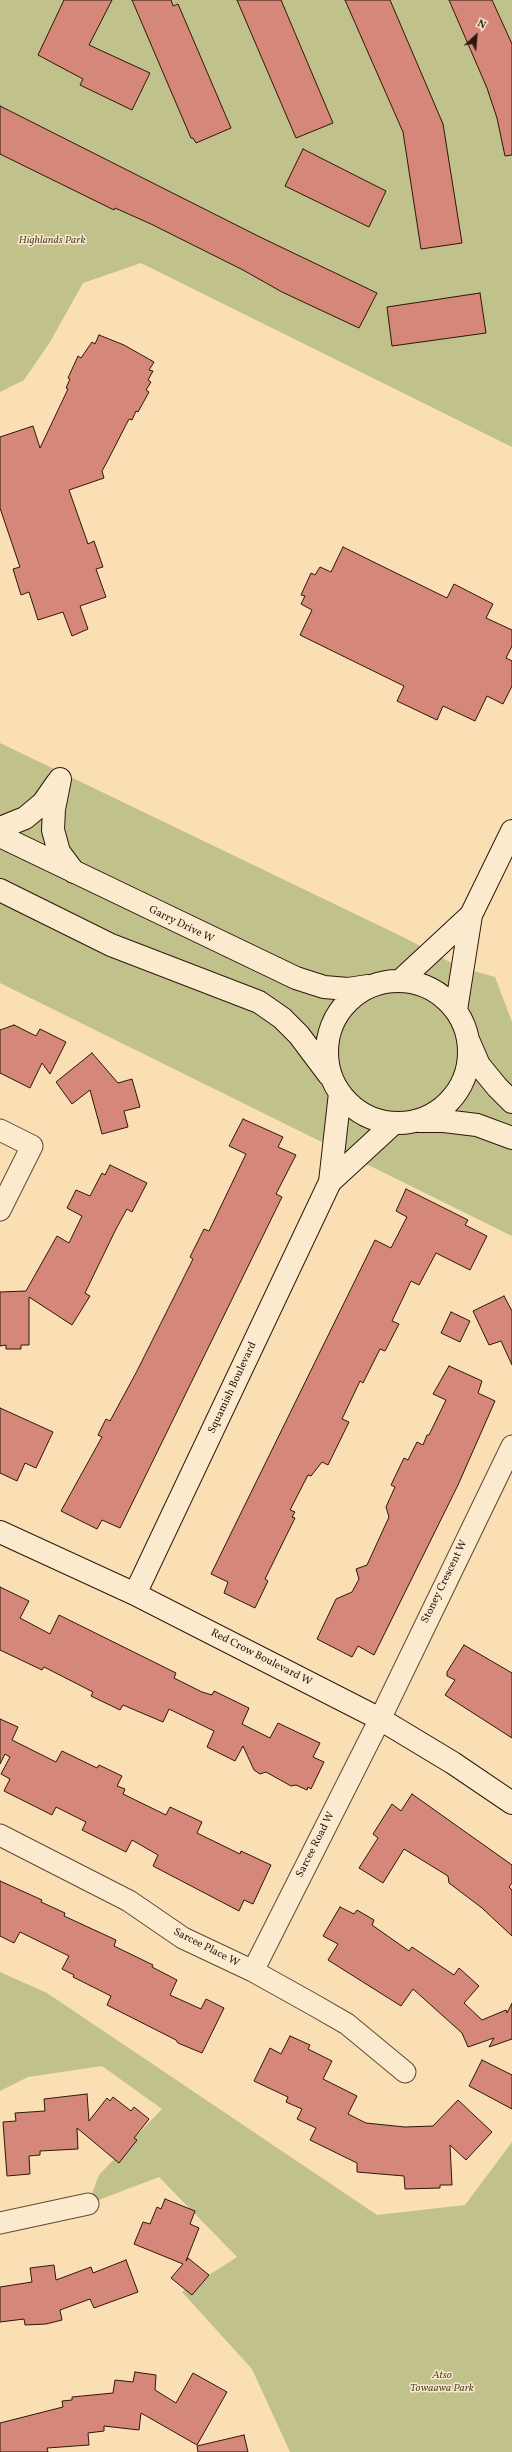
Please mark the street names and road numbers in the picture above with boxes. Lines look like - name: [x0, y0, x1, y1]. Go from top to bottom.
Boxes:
- street label: Garry Drive W: [146, 904, 216, 946]
- street label: Squamish Boulevard: [206, 1340, 260, 1436]
- street label: Stoney Crescent W: [419, 1538, 471, 1626]
- street label: Red Crow Boulevard W: [208, 1627, 314, 1689]
- street label: Sarcee Road W: [294, 1810, 338, 1880]
- street label: Sarcee Place W: [171, 1926, 241, 1970]

